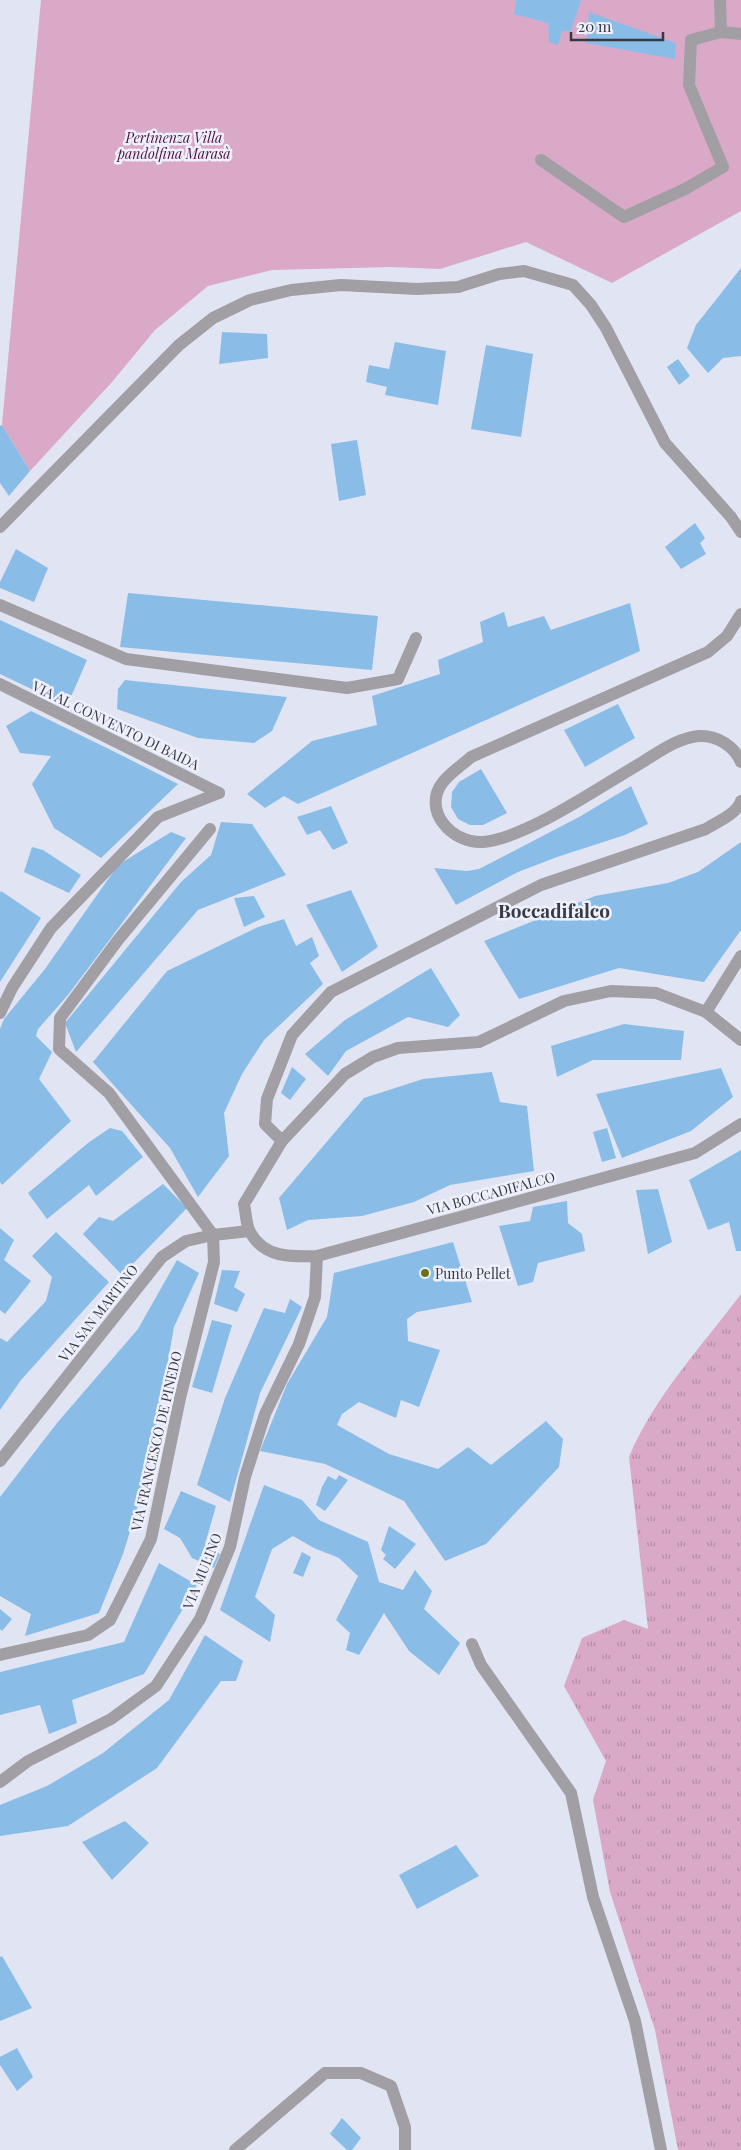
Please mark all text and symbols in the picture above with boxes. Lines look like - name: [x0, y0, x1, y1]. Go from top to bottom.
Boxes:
- scale bar: [571, 10, 664, 42]
- text: 20 m: [578, 16, 612, 36]
- park label: Pertinenza Villa pandolfina Marasà: [116, 128, 231, 163]
- street label: VIA AL CONVENTO DI BAIDA: [28, 676, 203, 774]
- district label: Boccadifalco: [498, 897, 610, 923]
- street label: VIA BOCCADIFALCO: [424, 1167, 557, 1219]
- street label: VIA SAN MARTINO: [53, 1260, 142, 1366]
- place label: Punto Pellet: [435, 1264, 512, 1283]
- marker: Punto Pellet: [419, 1267, 431, 1279]
- street label: VIA FRANCESCO DE PINEDO: [126, 1349, 186, 1534]
- street label: VIA MULINO: [178, 1530, 226, 1613]

